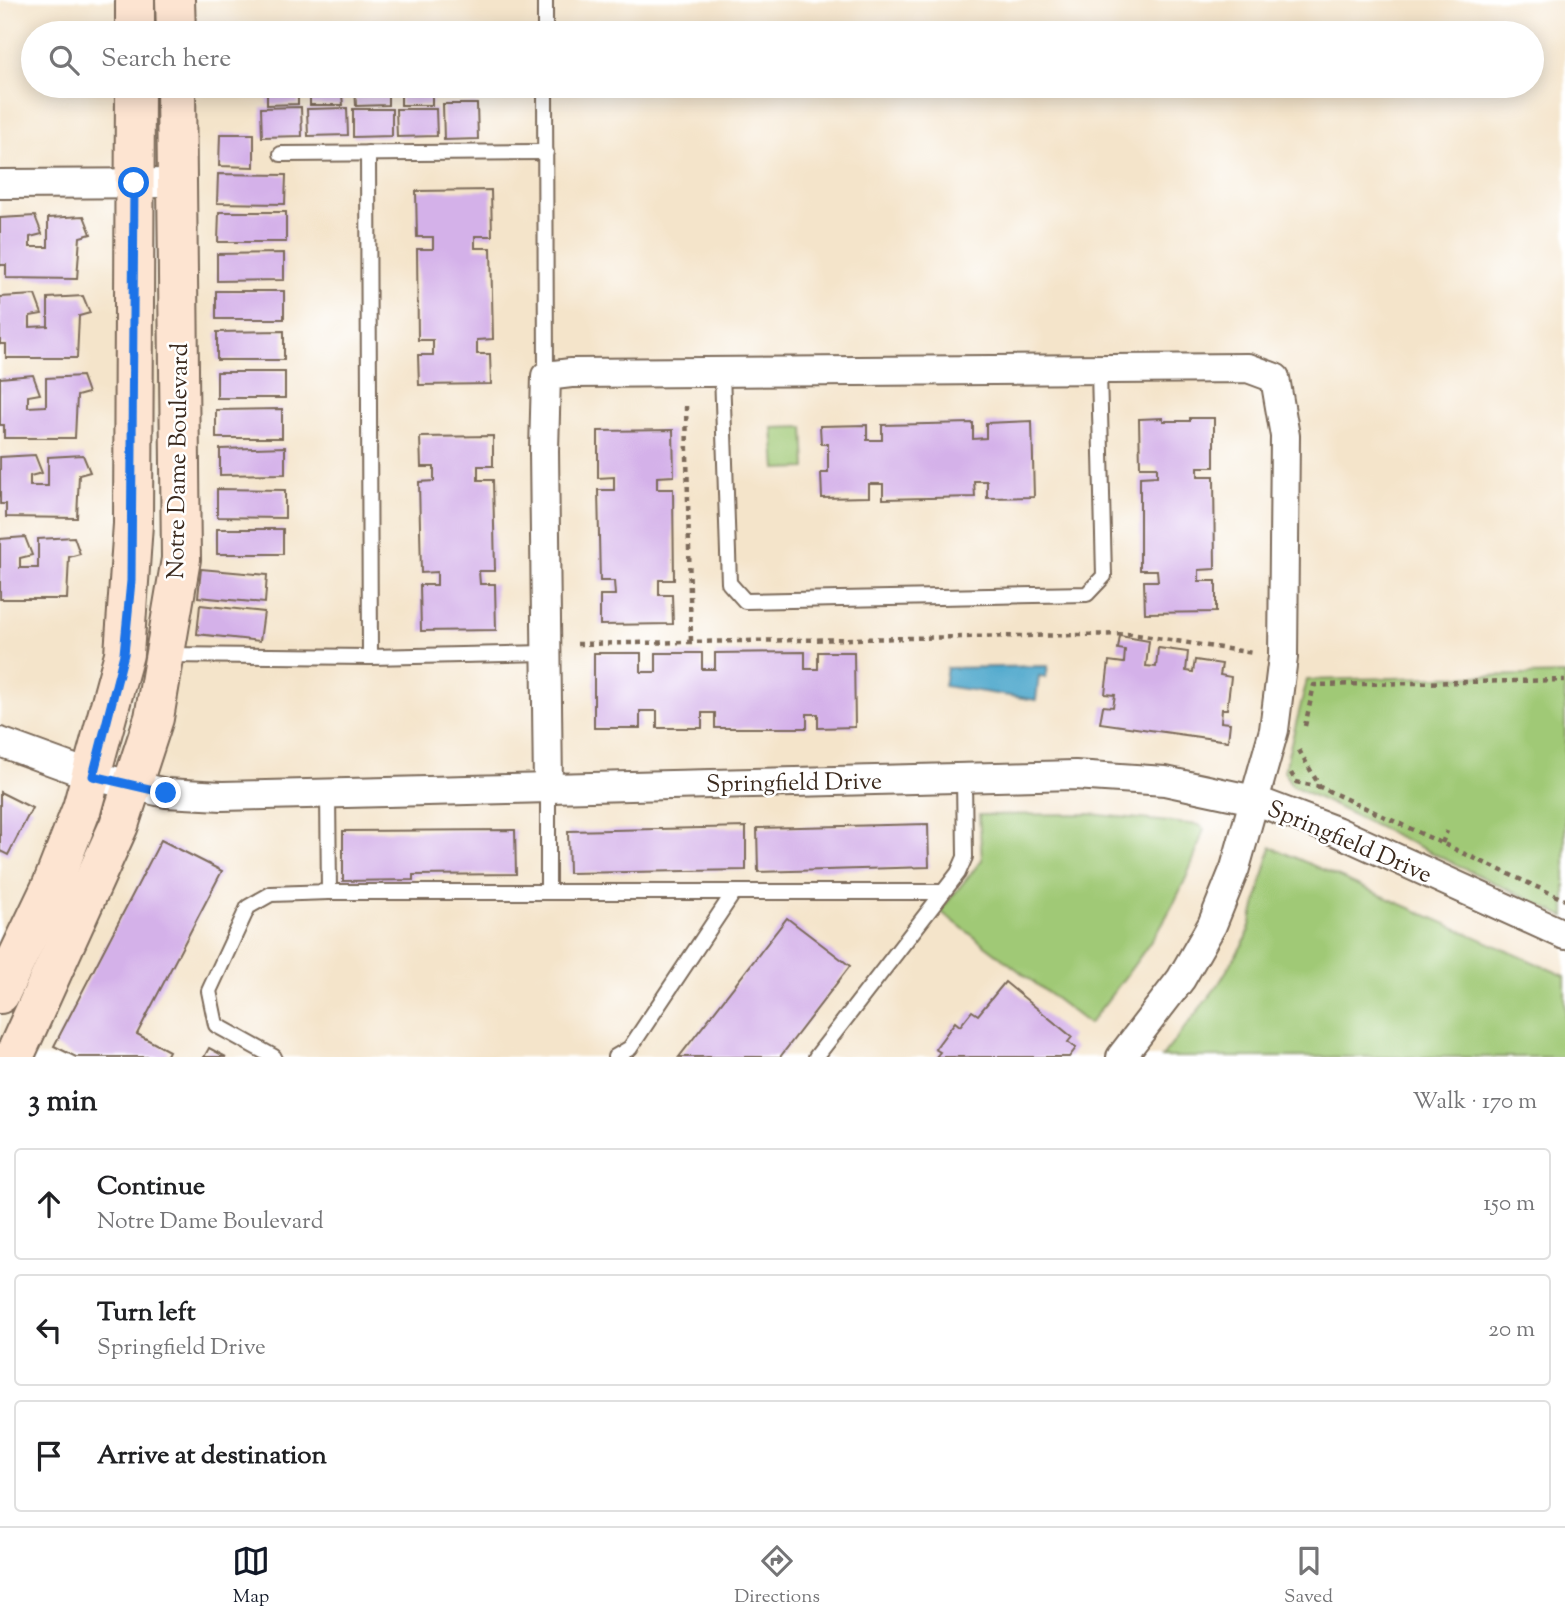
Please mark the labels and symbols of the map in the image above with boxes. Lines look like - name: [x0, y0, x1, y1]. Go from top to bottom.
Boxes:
- route start: [118, 167, 149, 198]
- street label: Notre Dame Boulevard: [160, 342, 198, 580]
- street label: Springfield Drive: [706, 765, 882, 803]
- route end: [150, 777, 181, 808]
- street label: Springfield Drive: [1262, 793, 1437, 893]

